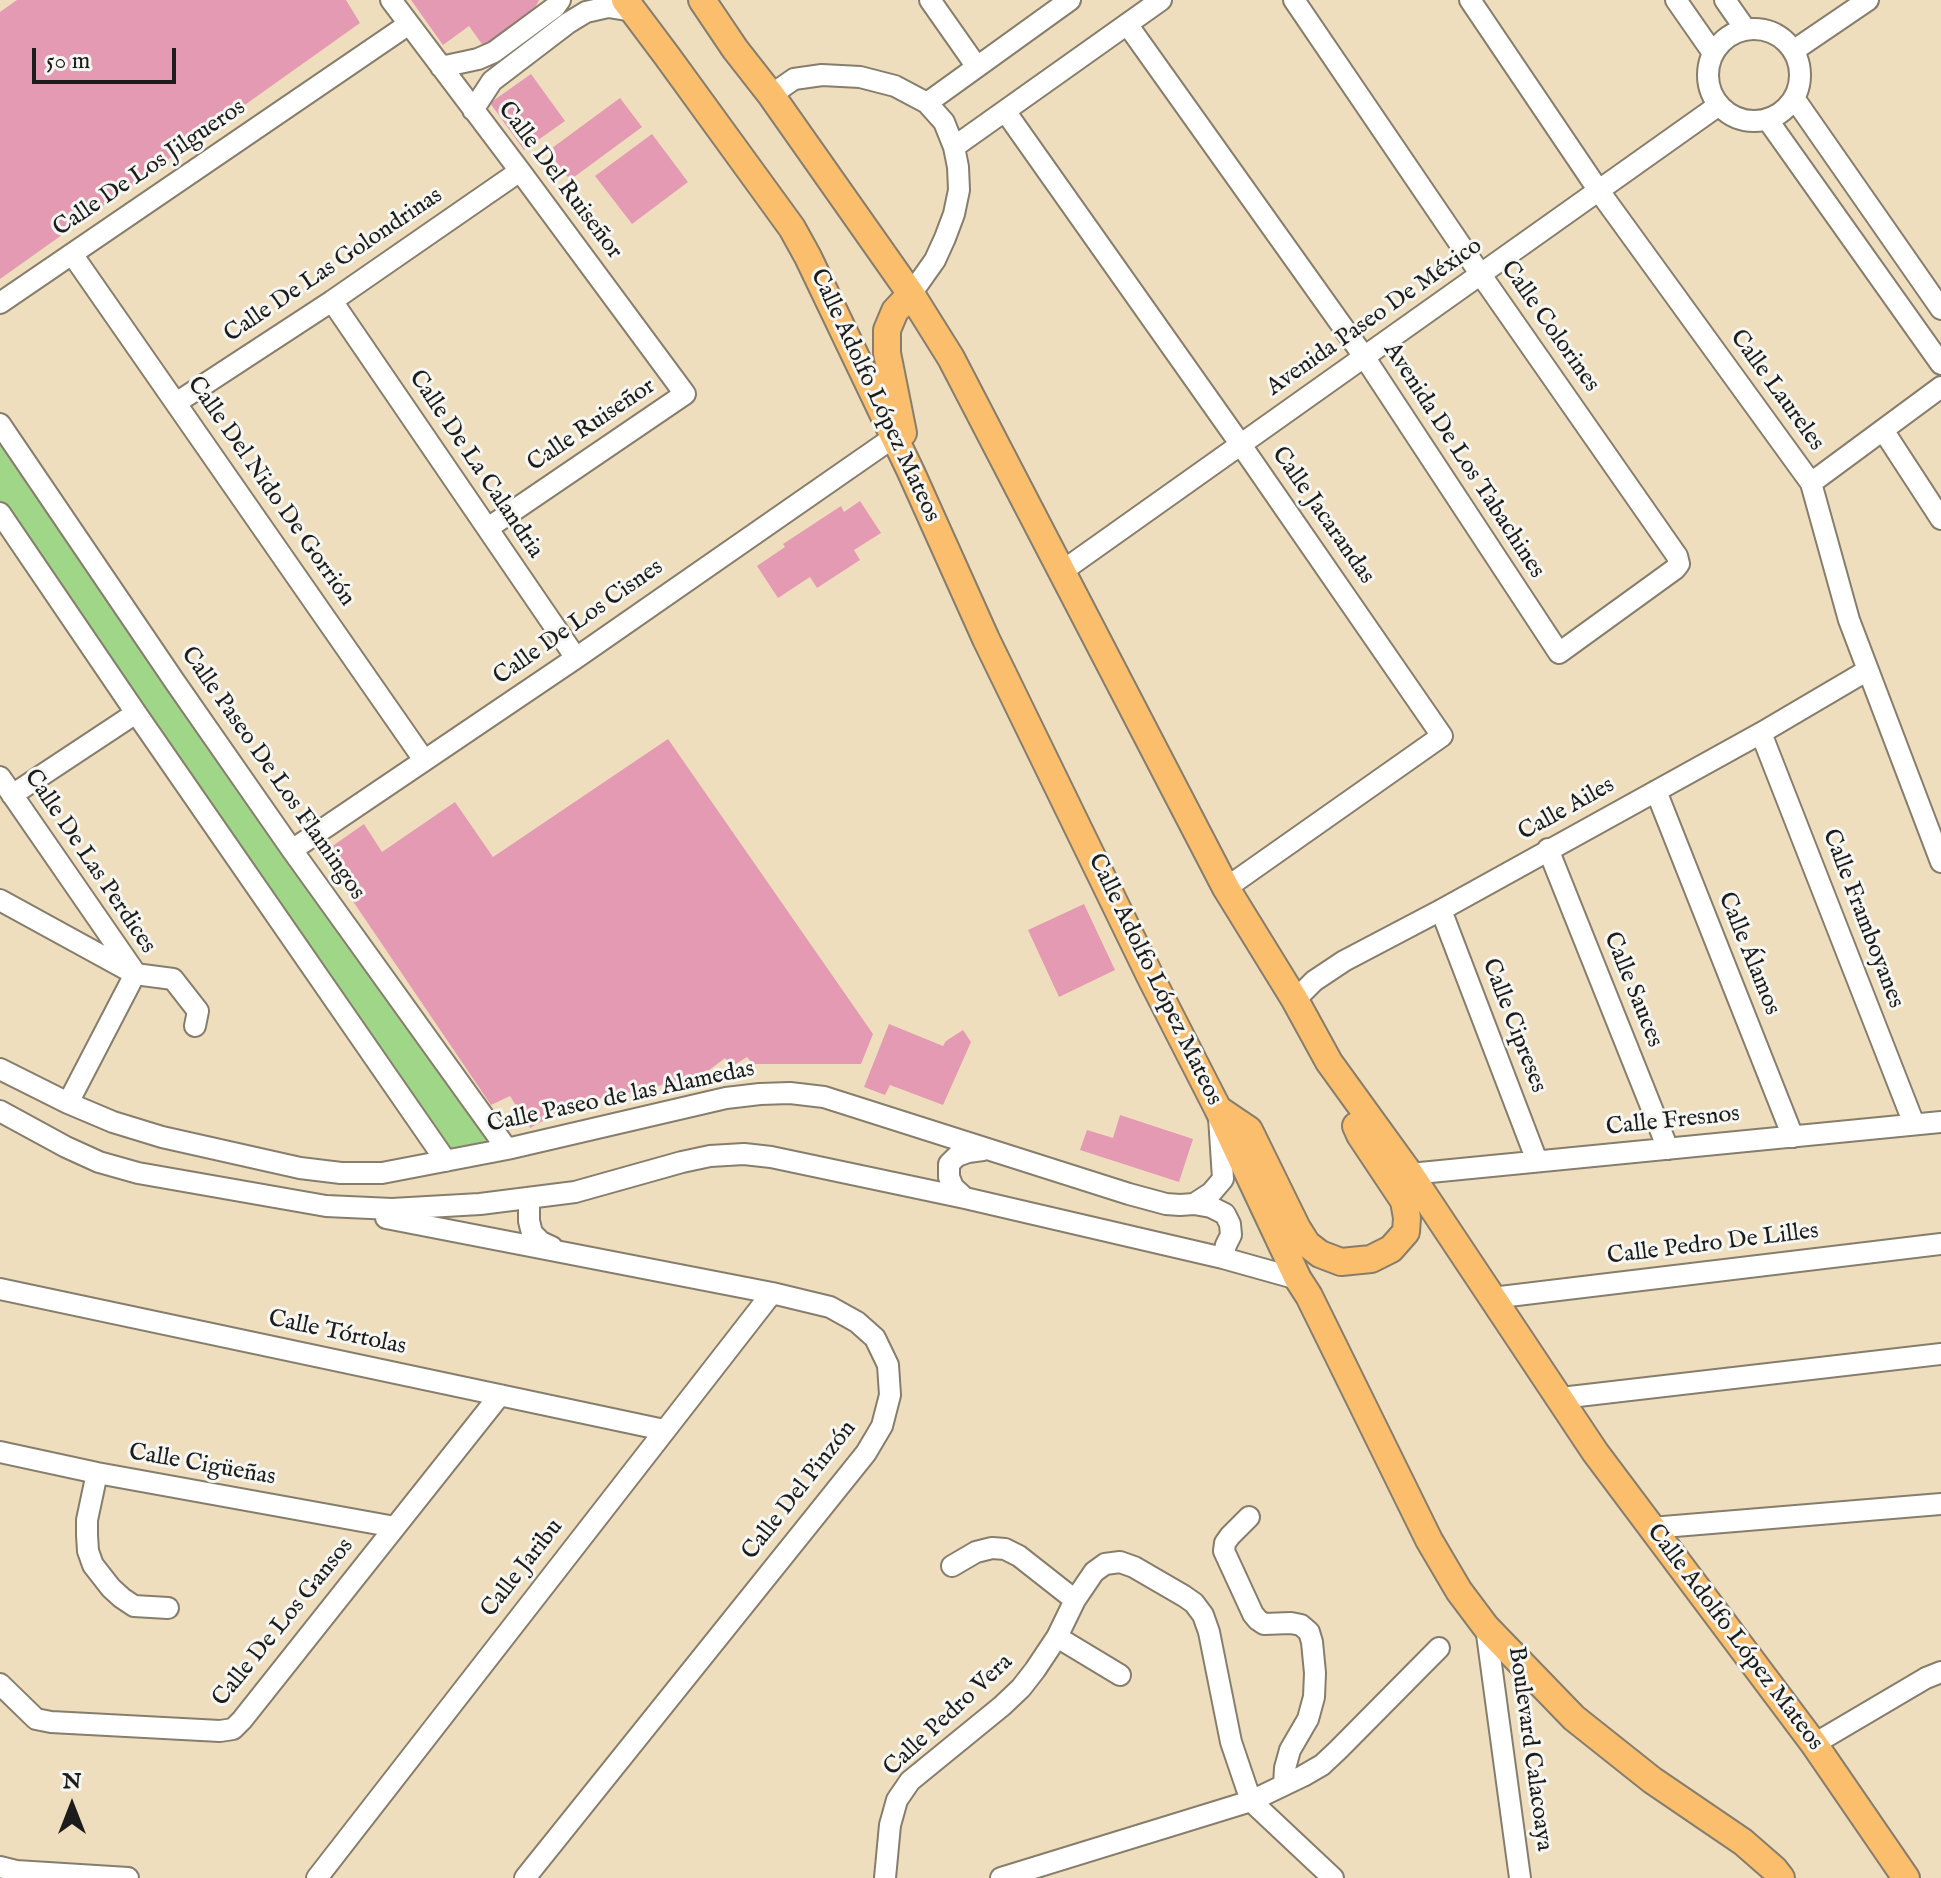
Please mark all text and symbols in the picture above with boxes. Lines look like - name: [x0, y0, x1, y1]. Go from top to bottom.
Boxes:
- scale bar: [36, 32, 180, 82]
- text: 50 m: [46, 46, 90, 77]
- street label: Calle De Los Jilgueros: [48, 94, 252, 244]
- street label: Calle Del Ruiseñor: [490, 97, 628, 265]
- street label: Calle De Las Golondrinas: [219, 182, 449, 350]
- street label: Avenida Paseo De México: [1262, 233, 1488, 403]
- street label: Calle Colorines: [1493, 256, 1605, 398]
- street label: Calle Adolfo López Mateos: [803, 265, 945, 527]
- street label: Calle Laureles: [1722, 325, 1830, 457]
- street label: Avenida De Los Tabachines: [1376, 338, 1550, 584]
- street label: Calle De La Calandria: [401, 365, 549, 565]
- street label: Calle Del Nido De Gorrión: [180, 372, 360, 612]
- street label: Calle Ruiseñor: [523, 373, 661, 479]
- street label: Calle Jacarandas: [1264, 442, 1380, 590]
- street label: Calle De Los Cisnes: [489, 554, 669, 692]
- street label: Calle Paseo De Los Flamingos: [174, 642, 370, 906]
- street label: Calle De Las Perdices: [17, 765, 161, 959]
- street label: Calle Ailes: [1514, 772, 1620, 848]
- street label: Calle Framboyanes: [1815, 826, 1909, 1012]
- street label: Calle Adolfo López Mateos: [1081, 850, 1227, 1110]
- street label: Calle Álamos: [1710, 888, 1786, 1020]
- street label: Calle Sauces: [1596, 928, 1668, 1052]
- street label: Calle Cipreses: [1474, 955, 1552, 1097]
- street label: Calle Paseo de las Alamedas: [485, 1056, 757, 1140]
- street label: Calle Fresnos: [1605, 1101, 1741, 1143]
- street label: Calle Pedro De Lilles: [1606, 1218, 1820, 1272]
- street label: Calle Tórtolas: [265, 1305, 409, 1363]
- street label: Calle Del Pinzón: [737, 1416, 863, 1566]
- street label: Calle Cigüeñas: [126, 1439, 278, 1493]
- street label: Calle Jaribu: [476, 1514, 570, 1624]
- street label: Calle Adolfo López Mateos: [1639, 1519, 1829, 1757]
- street label: Calle De Los Gansos: [207, 1533, 361, 1713]
- street label: Boulevard Calacoaya: [1500, 1645, 1558, 1853]
- street label: Calle Pedro Vera: [879, 1649, 1019, 1783]
- north arrow: [32, 1766, 112, 1846]
- text: N: [62, 1768, 82, 1796]

